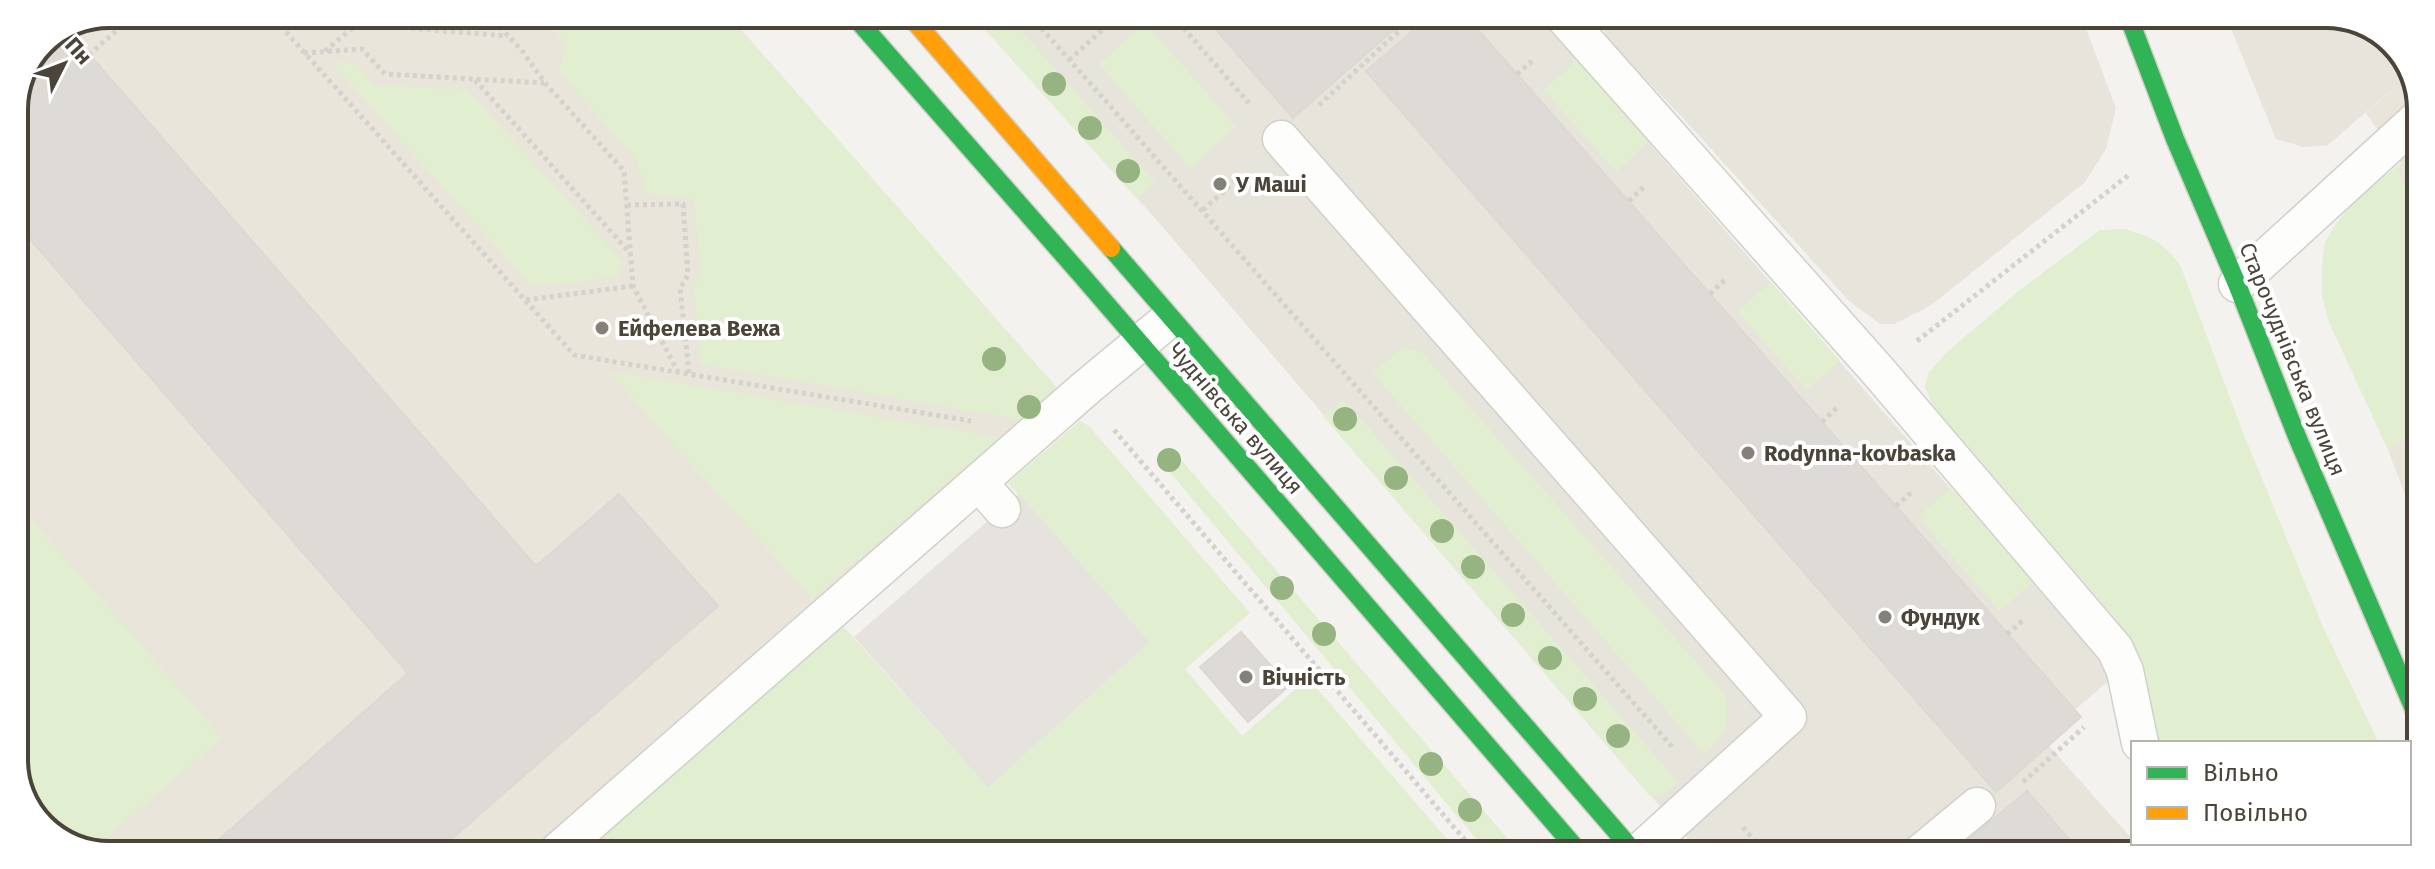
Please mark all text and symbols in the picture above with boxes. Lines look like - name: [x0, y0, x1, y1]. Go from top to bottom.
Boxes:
- north arrow: [24, 24, 104, 104]
- text: Пн: [59, 32, 98, 70]
- place label: У Маші: [1235, 171, 1307, 198]
- marker: У Маші: [1211, 175, 1229, 193]
- street label: Старочуднівська вулиця: [2233, 239, 2352, 480]
- place label: Ейфелева Вежа: [618, 315, 781, 342]
- marker: Ейфелева Вежа: [593, 319, 611, 337]
- street label: Чуднівська вулиця: [1162, 337, 1309, 500]
- place label: Rodynna-kovbaska: [1764, 440, 1956, 467]
- marker: Rodynna-kovbaska: [1739, 444, 1757, 462]
- place label: Фундук: [1901, 604, 1981, 631]
- marker: Фундук: [1876, 608, 1894, 626]
- place label: Вічність: [1262, 664, 1346, 691]
- marker: Вічність: [1237, 668, 1255, 686]
- legend: [2131, 741, 2411, 845]
- text: Вільно: [2203, 759, 2279, 787]
- text: Повільно: [2203, 799, 2308, 827]

